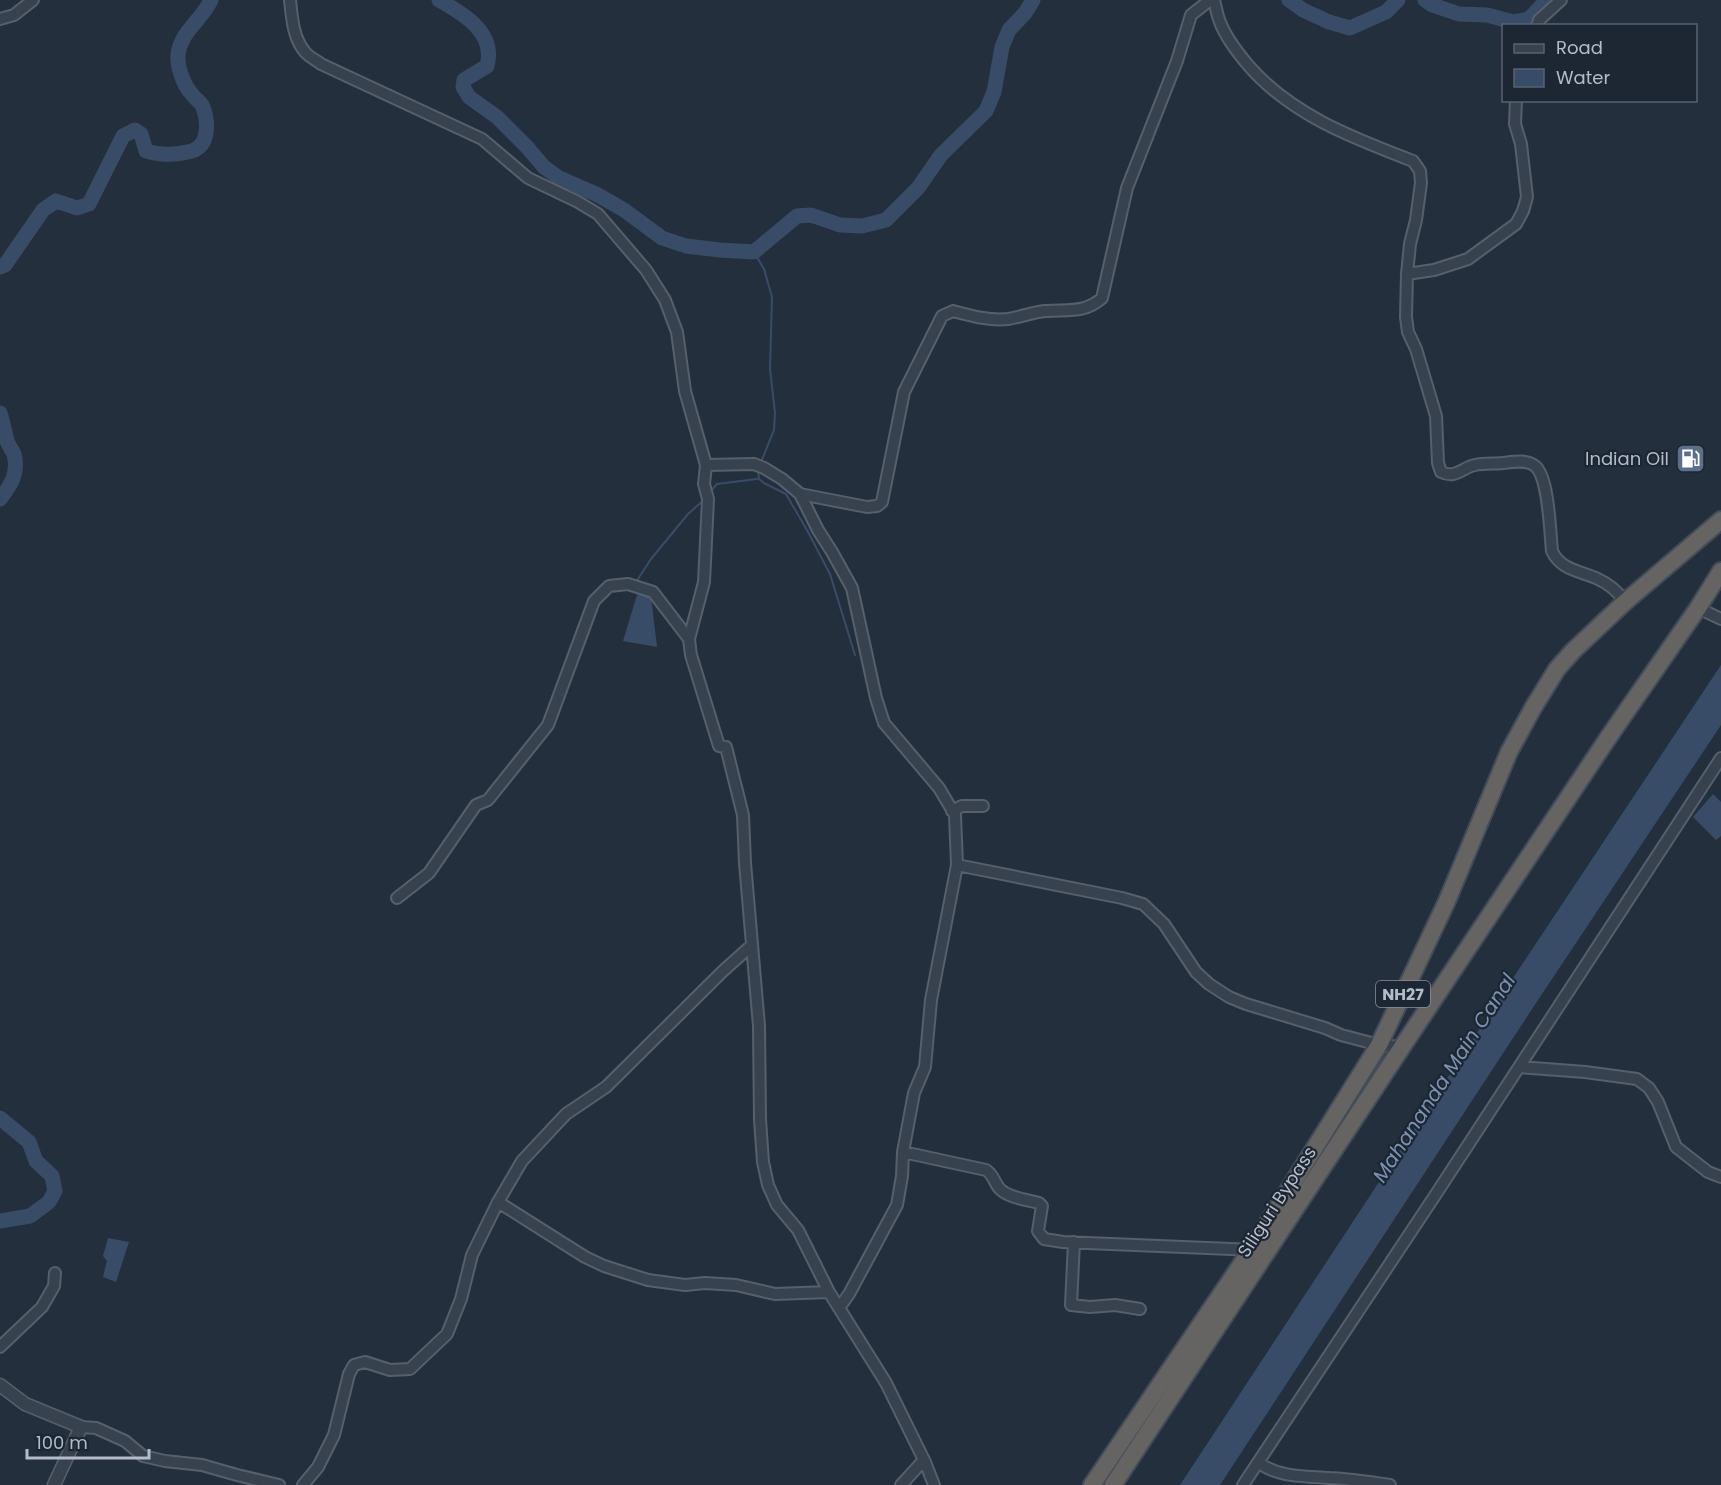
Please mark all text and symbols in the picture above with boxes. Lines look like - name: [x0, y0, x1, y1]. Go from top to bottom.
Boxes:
- legend: [1502, 24, 1697, 102]
- text: Road: [1556, 35, 1603, 60]
- text: Water: [1556, 65, 1610, 90]
- fuel station icon: Indian Oil: [1674, 443, 1706, 475]
- place label: Indian Oil: [1585, 446, 1669, 471]
- water label: Mahananda Main Canal: [1366, 968, 1522, 1188]
- road number: NH27: [1376, 981, 1430, 1007]
- street label: Siliguri Bypass: [1231, 1141, 1322, 1262]
- scale bar: [27, 1422, 148, 1460]
- text: 100 m: [36, 1430, 88, 1455]

